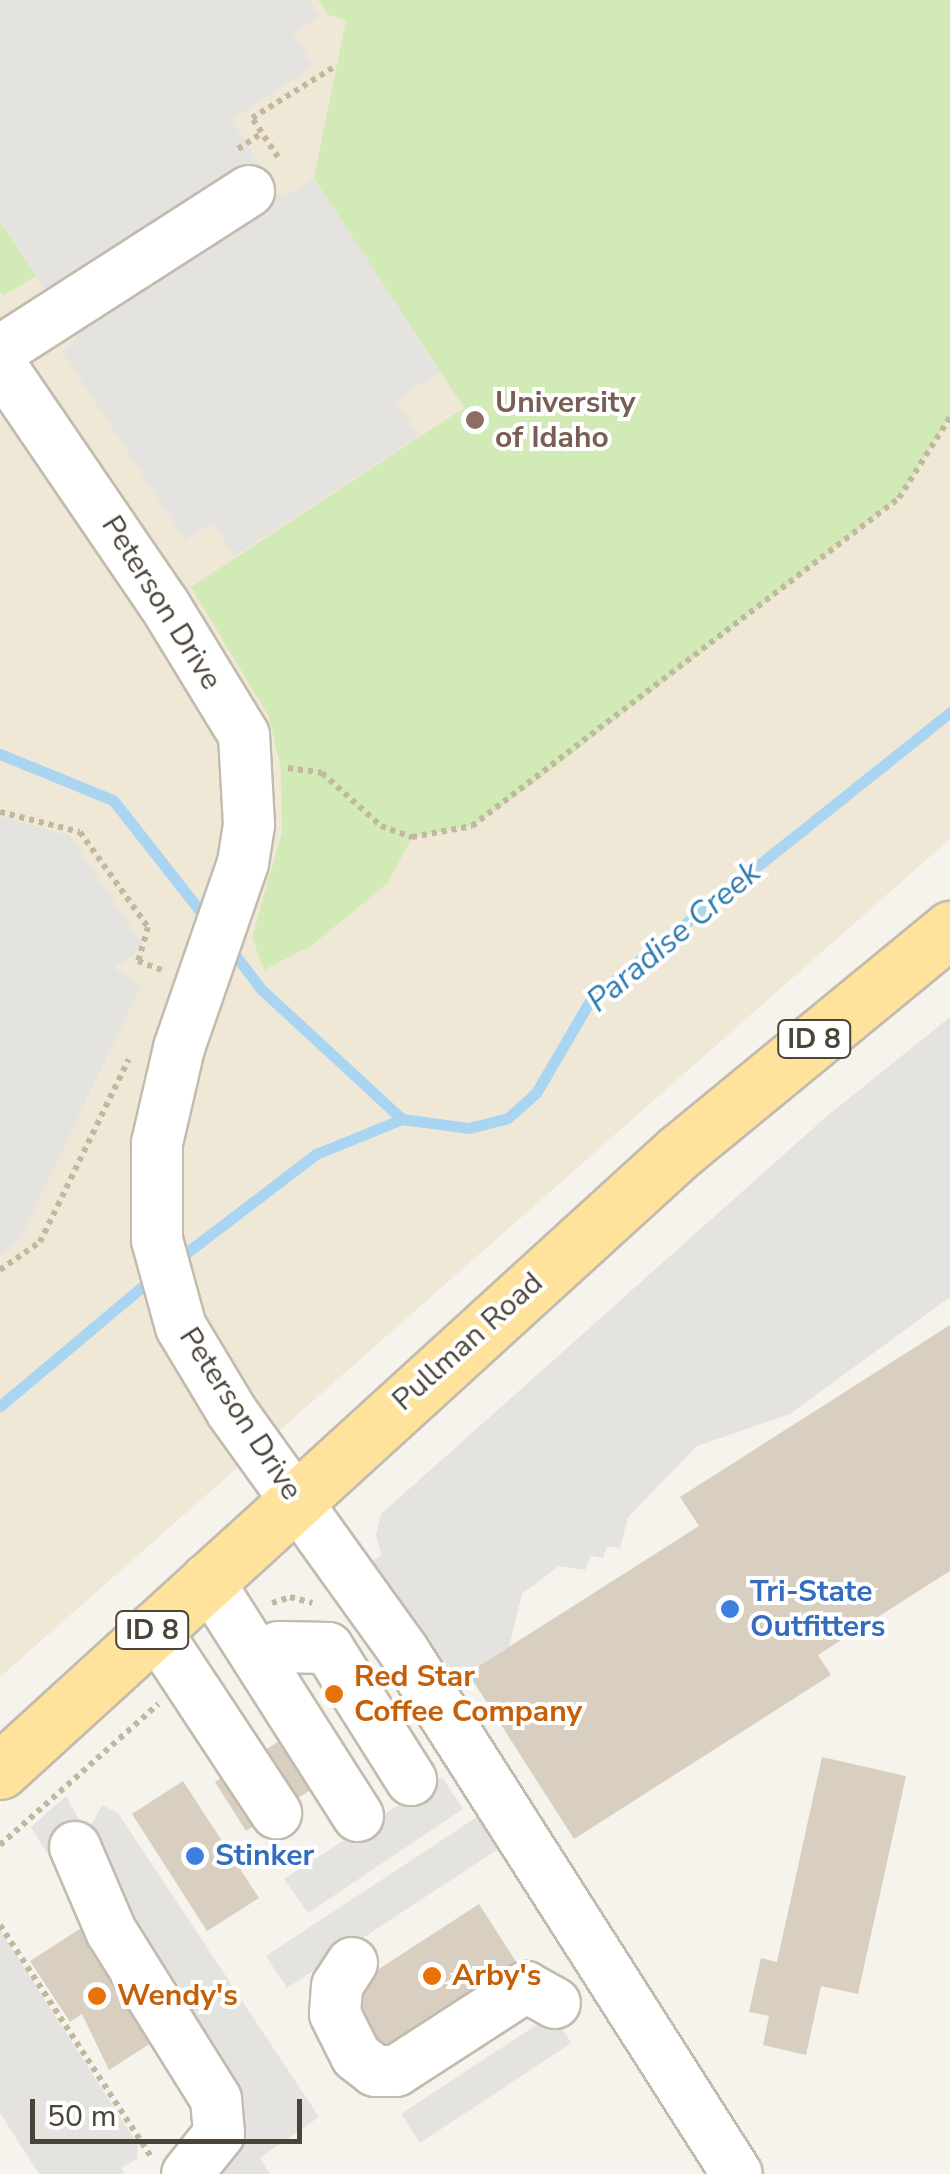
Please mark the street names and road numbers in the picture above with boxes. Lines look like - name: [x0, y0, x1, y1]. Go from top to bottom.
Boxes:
- street label: Peterson Drive: [93, 509, 229, 697]
- road number: ID 8: [776, 1016, 852, 1062]
- street label: Pullman Road: [386, 1265, 550, 1419]
- street label: Peterson Drive: [171, 1321, 309, 1507]
- road number: ID 8: [114, 1607, 190, 1653]

